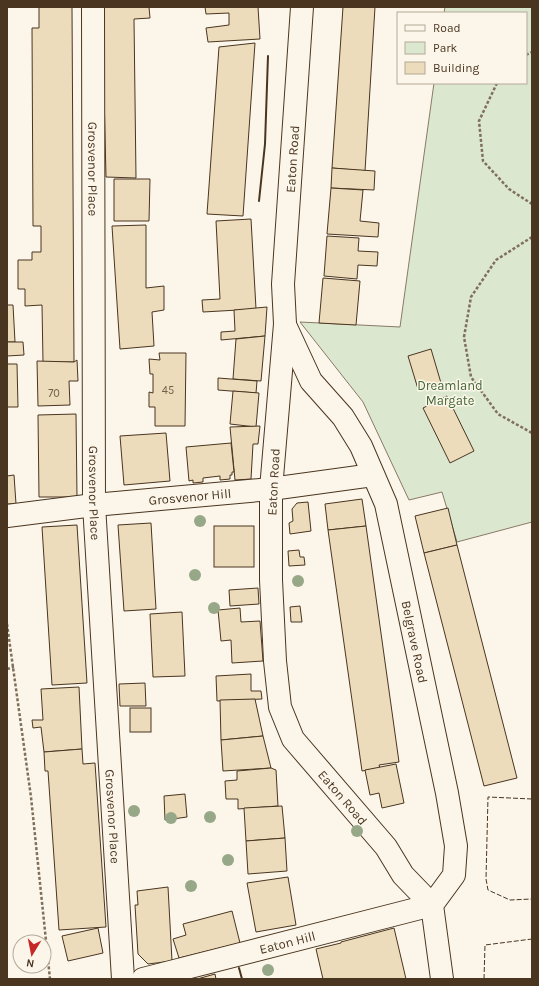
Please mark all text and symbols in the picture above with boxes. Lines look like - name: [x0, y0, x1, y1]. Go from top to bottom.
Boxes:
- legend: [397, 12, 527, 84]
- text: Road: [433, 21, 461, 35]
- text: Park: [433, 41, 458, 55]
- text: Building: [433, 61, 480, 75]
- street label: Grosvenor Place: [85, 122, 100, 217]
- street label: Eaton Road: [283, 125, 302, 193]
- park label: Dreamland Margate: [417, 378, 483, 408]
- house number: 45: [162, 384, 174, 397]
- house number: 70: [48, 387, 60, 400]
- street label: Grosvenor Place: [86, 446, 103, 541]
- street label: Eaton Road: [264, 448, 283, 516]
- street label: Grosvenor Hill: [148, 486, 232, 508]
- street label: Belgrave Road: [399, 599, 431, 684]
- street label: Eaton Road: [315, 767, 370, 828]
- street label: Grosvenor Place: [102, 769, 123, 864]
- street label: Eaton Hill: [258, 928, 317, 957]
- north arrow: [12, 934, 52, 974]
- text: N: [25, 956, 35, 970]

